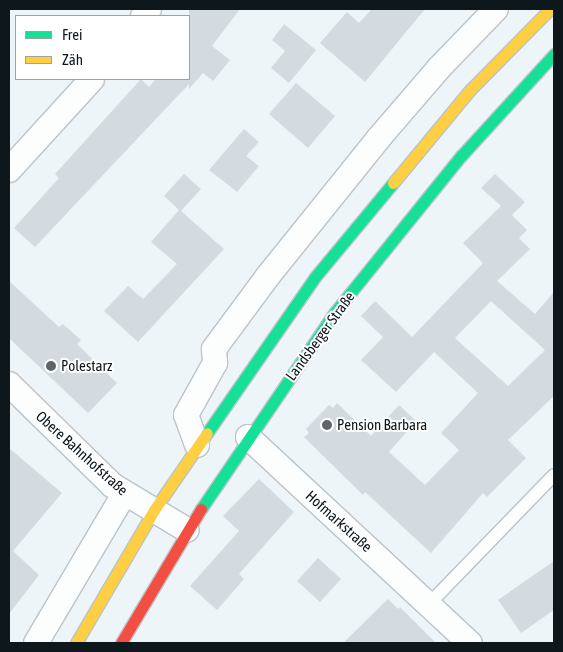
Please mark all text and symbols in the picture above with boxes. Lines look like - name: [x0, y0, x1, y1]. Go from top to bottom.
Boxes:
- legend: [15, 15, 190, 80]
- text: Frei: [62, 26, 82, 43]
- text: Zäh: [62, 51, 83, 68]
- street label: Landsberger Straße: [282, 288, 358, 384]
- place label: Polestarz: [61, 357, 112, 375]
- marker: Polestarz: [45, 360, 57, 372]
- street label: Obere Bahnhofstraße: [32, 407, 132, 499]
- place label: Pension Barbara: [337, 416, 427, 434]
- marker: Pension Barbara: [321, 419, 333, 431]
- street label: Hofmarkstraße: [302, 486, 376, 556]

